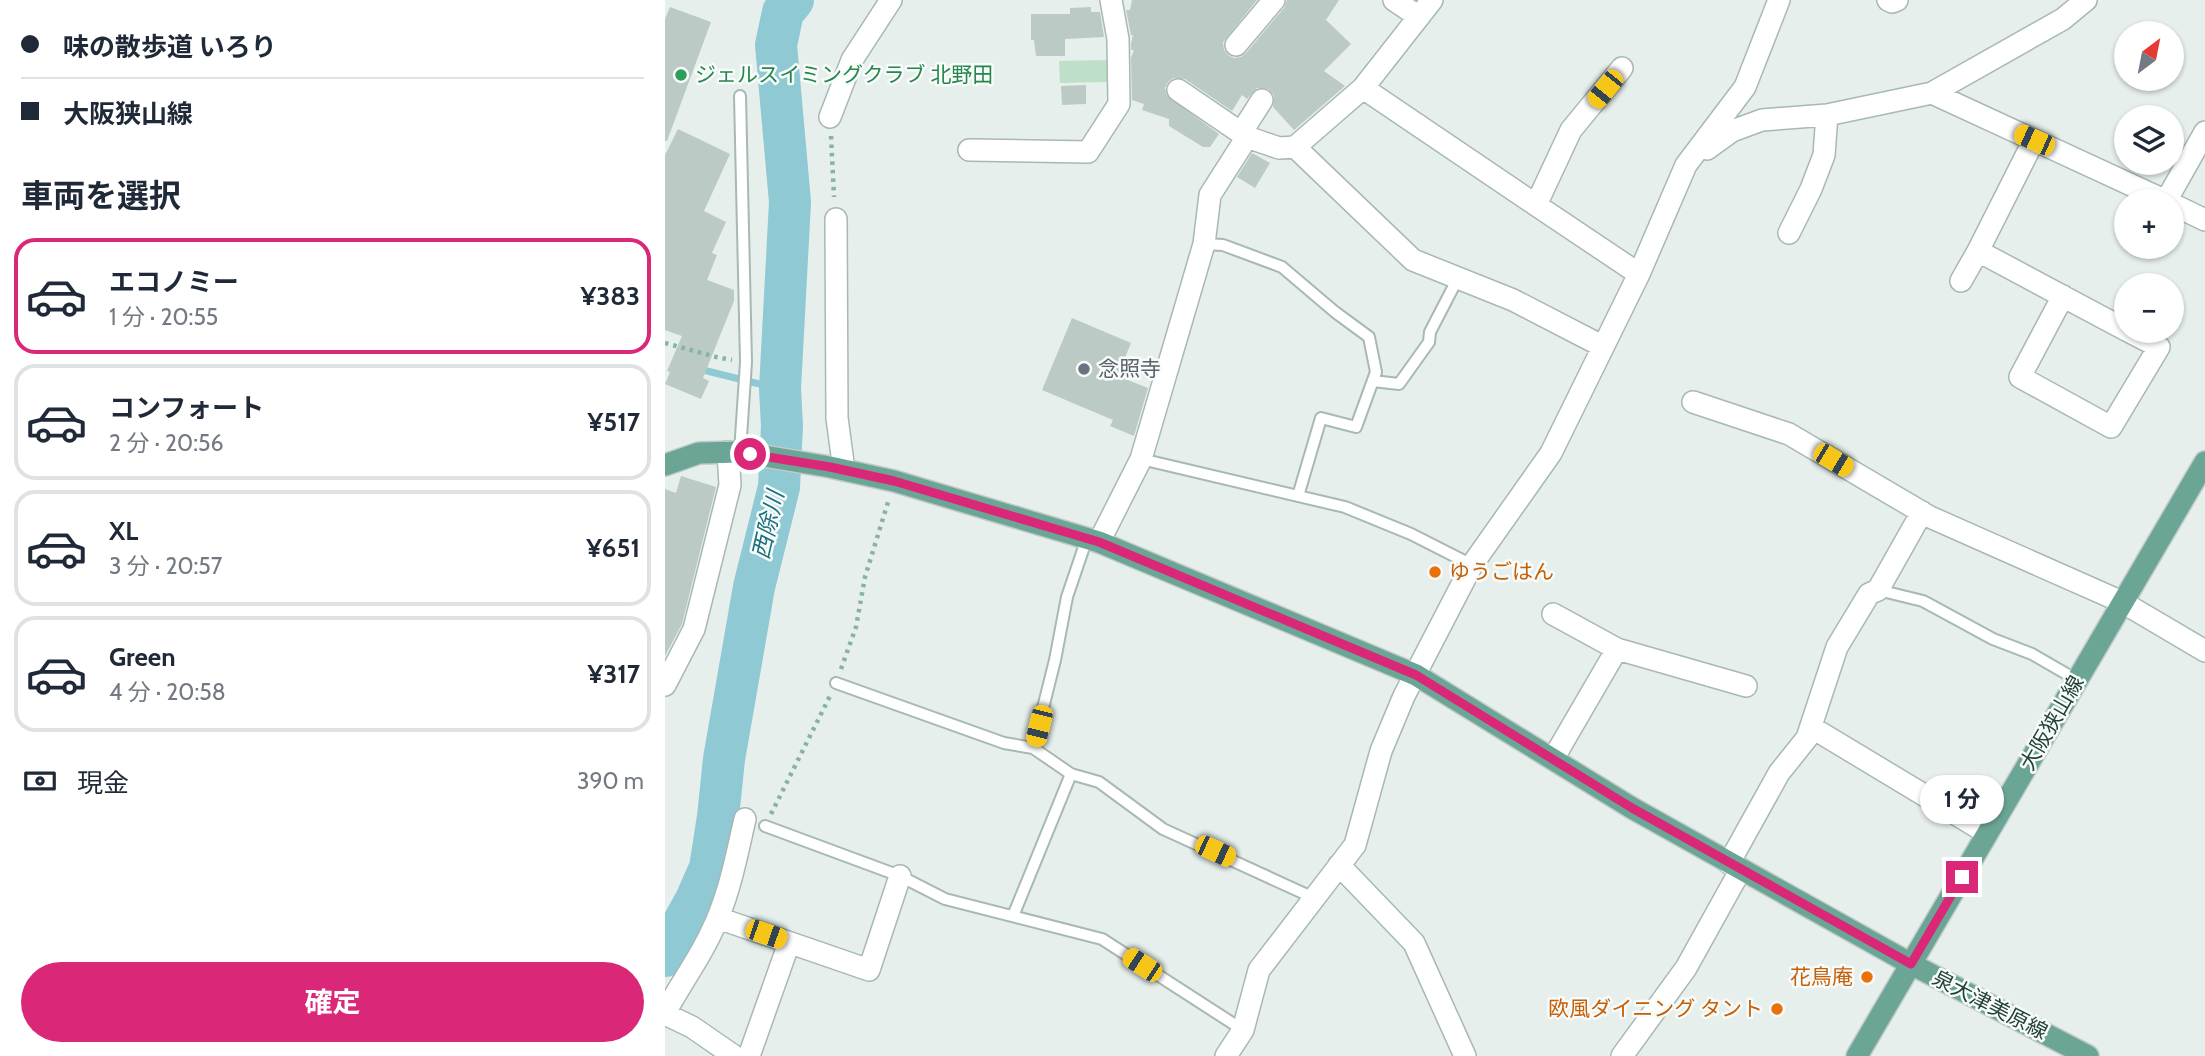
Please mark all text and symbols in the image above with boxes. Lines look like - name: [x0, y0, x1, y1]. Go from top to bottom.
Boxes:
- north arrow: [2114, 21, 2184, 91]
- map controls: [2114, 21, 2184, 343]
- text: 味の散歩道 いろり: [63, 31, 277, 63]
- place label: ジェルスイミングクラブ 北野田: [695, 62, 993, 87]
- car: [1584, 66, 1627, 112]
- marker: ジェルスイミングクラブ 北野田: [673, 67, 689, 83]
- text: 大阪狭山線: [63, 98, 193, 130]
- button: layers: [2114, 105, 2184, 175]
- car: [2011, 122, 2058, 158]
- text: 車両を選択: [21, 176, 181, 215]
- button: +: [2114, 189, 2184, 259]
- icon: car: [25, 265, 88, 328]
- text: エコノミー: [109, 266, 239, 298]
- button: −: [2114, 273, 2184, 343]
- text: ¥383: [581, 280, 640, 312]
- text: 1 分 · 20:55: [109, 303, 218, 331]
- place label: 念照寺: [1098, 356, 1161, 381]
- marker: 念照寺: [1076, 361, 1092, 377]
- icon: car: [25, 391, 88, 454]
- text: コンフォート: [109, 392, 264, 424]
- text: ¥517: [587, 406, 640, 438]
- text: 2 分 · 20:56: [109, 429, 223, 457]
- route start: [734, 438, 766, 470]
- car: [1810, 440, 1857, 480]
- water label: 西除川: [747, 485, 790, 562]
- text: XL: [109, 515, 138, 547]
- icon: car: [25, 517, 88, 580]
- text: ¥651: [586, 532, 640, 564]
- text: 3 分 · 20:57: [109, 552, 222, 580]
- place label: ゆうごはん: [1449, 559, 1554, 584]
- marker: ゆうごはん: [1427, 564, 1443, 580]
- text: Green: [109, 641, 176, 673]
- icon: car: [25, 643, 88, 706]
- text: ¥317: [587, 658, 640, 690]
- street label: 大阪狭山線: [2014, 671, 2089, 774]
- text: 4 分 · 20:58: [109, 678, 226, 706]
- car: [1024, 703, 1055, 749]
- icon: cash: [21, 762, 59, 800]
- text: 現金: [77, 767, 129, 799]
- text: 390 m: [577, 767, 644, 795]
- callout: 1 分: [1920, 776, 2004, 824]
- text: 1 分: [1944, 785, 1980, 813]
- car: [1192, 833, 1239, 869]
- route end: [1946, 861, 1978, 893]
- car: [743, 917, 790, 951]
- car: [1119, 945, 1166, 985]
- button: 確定: [21, 962, 644, 1042]
- place label: 花鳥庵: [1790, 964, 1853, 989]
- street label: 泉大津美原線: [1928, 965, 2052, 1044]
- marker: 花鳥庵: [1859, 969, 1875, 985]
- place label: 欧風ダイニング タント: [1548, 996, 1763, 1021]
- marker: 欧風ダイニング タント: [1769, 1001, 1785, 1017]

